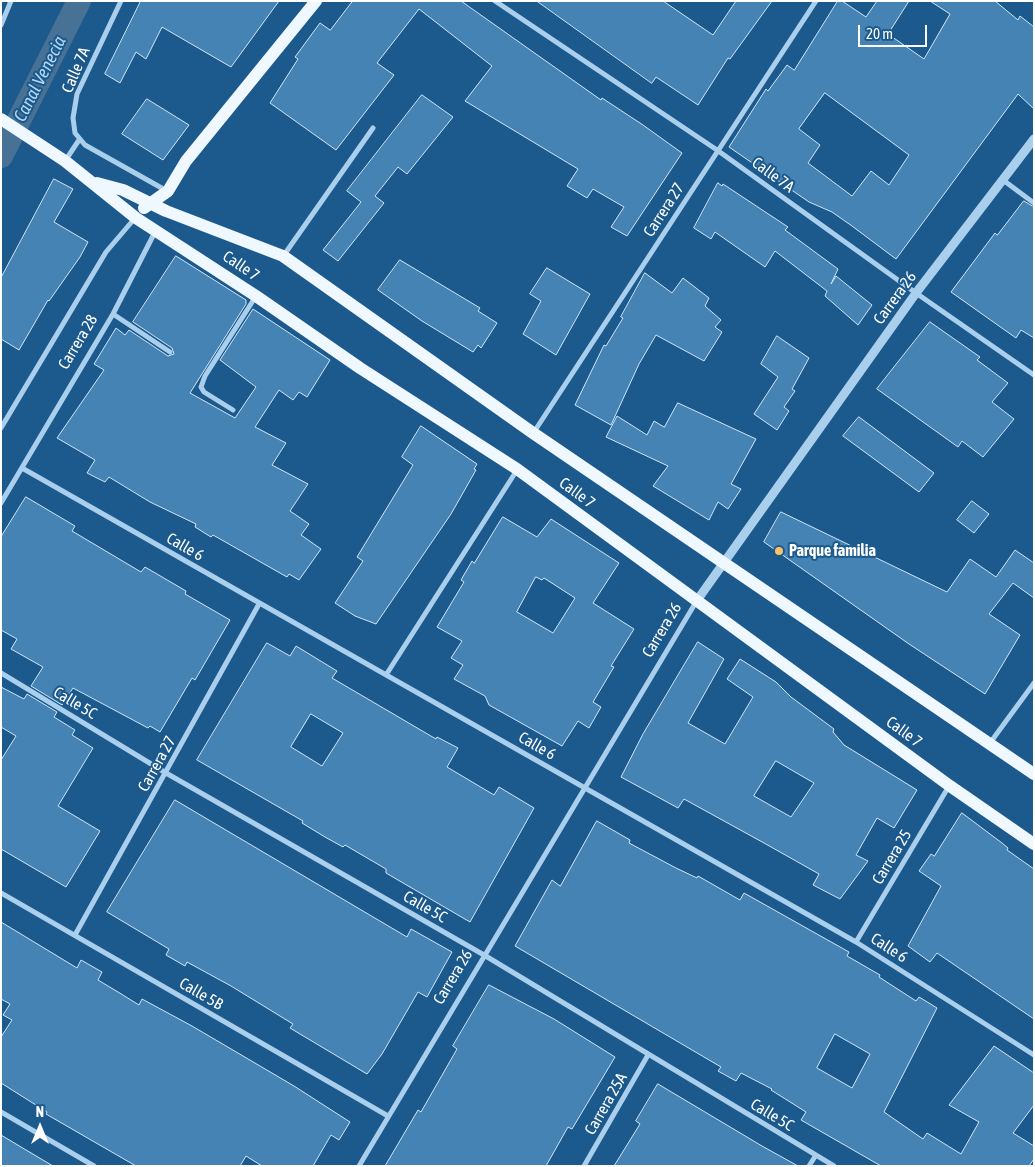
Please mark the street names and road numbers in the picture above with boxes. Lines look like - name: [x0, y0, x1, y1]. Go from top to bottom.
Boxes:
- street label: Calle 7A: [58, 44, 94, 96]
- street label: Calle 7A: [748, 153, 798, 197]
- street label: Carrera 27: [639, 179, 689, 241]
- street label: Calle 7: [219, 247, 263, 285]
- street label: Carrera 26: [869, 268, 921, 328]
- street label: Carrera 28: [54, 311, 102, 373]
- street label: Calle 7: [555, 473, 599, 513]
- street label: Calle 6: [163, 529, 207, 565]
- street label: Carrera 26: [638, 599, 686, 661]
- street label: Calle 5C: [50, 683, 100, 723]
- street label: Calle 7: [882, 712, 926, 752]
- street label: Calle 6: [515, 728, 559, 764]
- street label: Carrera 27: [134, 733, 180, 795]
- street label: Carrera 25: [868, 826, 916, 888]
- street label: Calle 5C: [400, 887, 450, 927]
- street label: Calle 6: [867, 929, 911, 967]
- street label: Carrera 26: [429, 946, 477, 1008]
- street label: Calle 5B: [176, 974, 226, 1014]
- street label: Carrera 25A: [581, 1070, 631, 1138]
- street label: Calle 5C: [747, 1095, 797, 1135]

